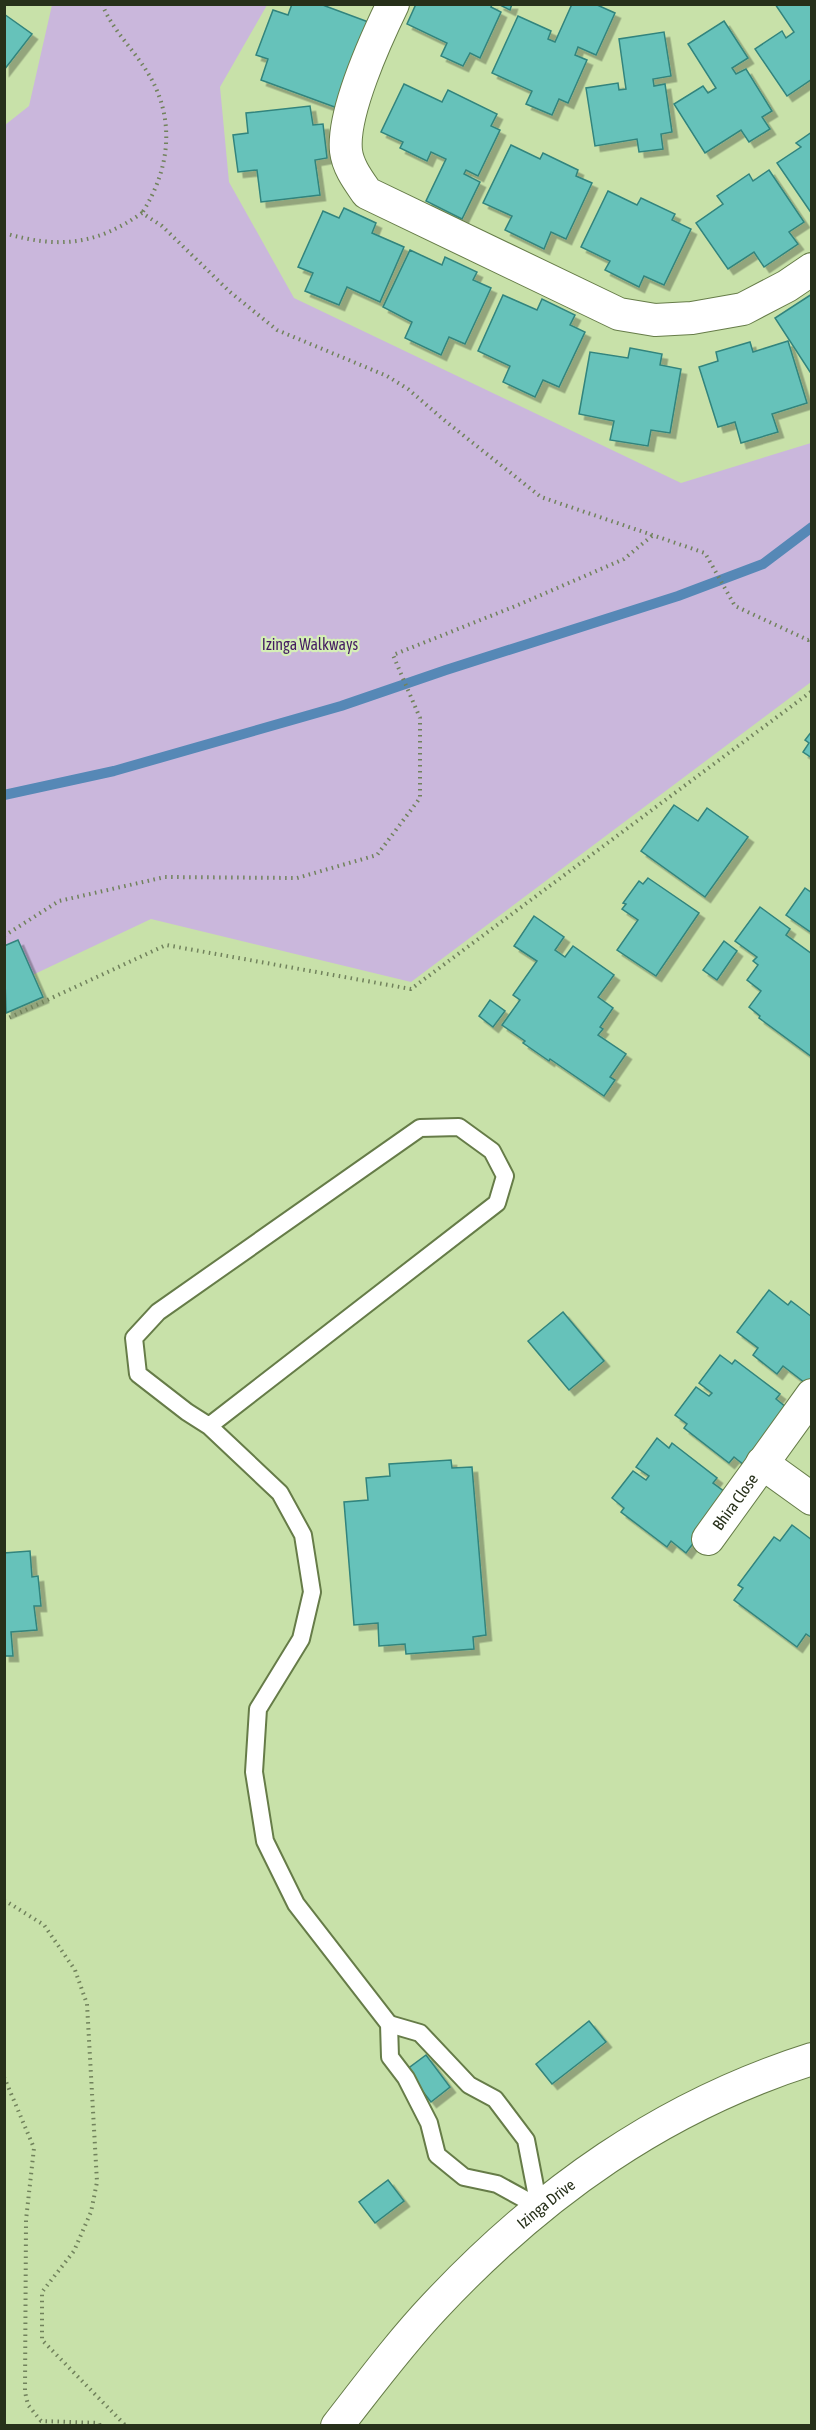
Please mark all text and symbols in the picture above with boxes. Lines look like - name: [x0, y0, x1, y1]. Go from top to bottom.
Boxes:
- park label: Izinga Walkways: [262, 635, 359, 654]
- street label: Bhira Close: [709, 1470, 761, 1533]
- street label: Izinga Drive: [513, 2175, 578, 2232]

